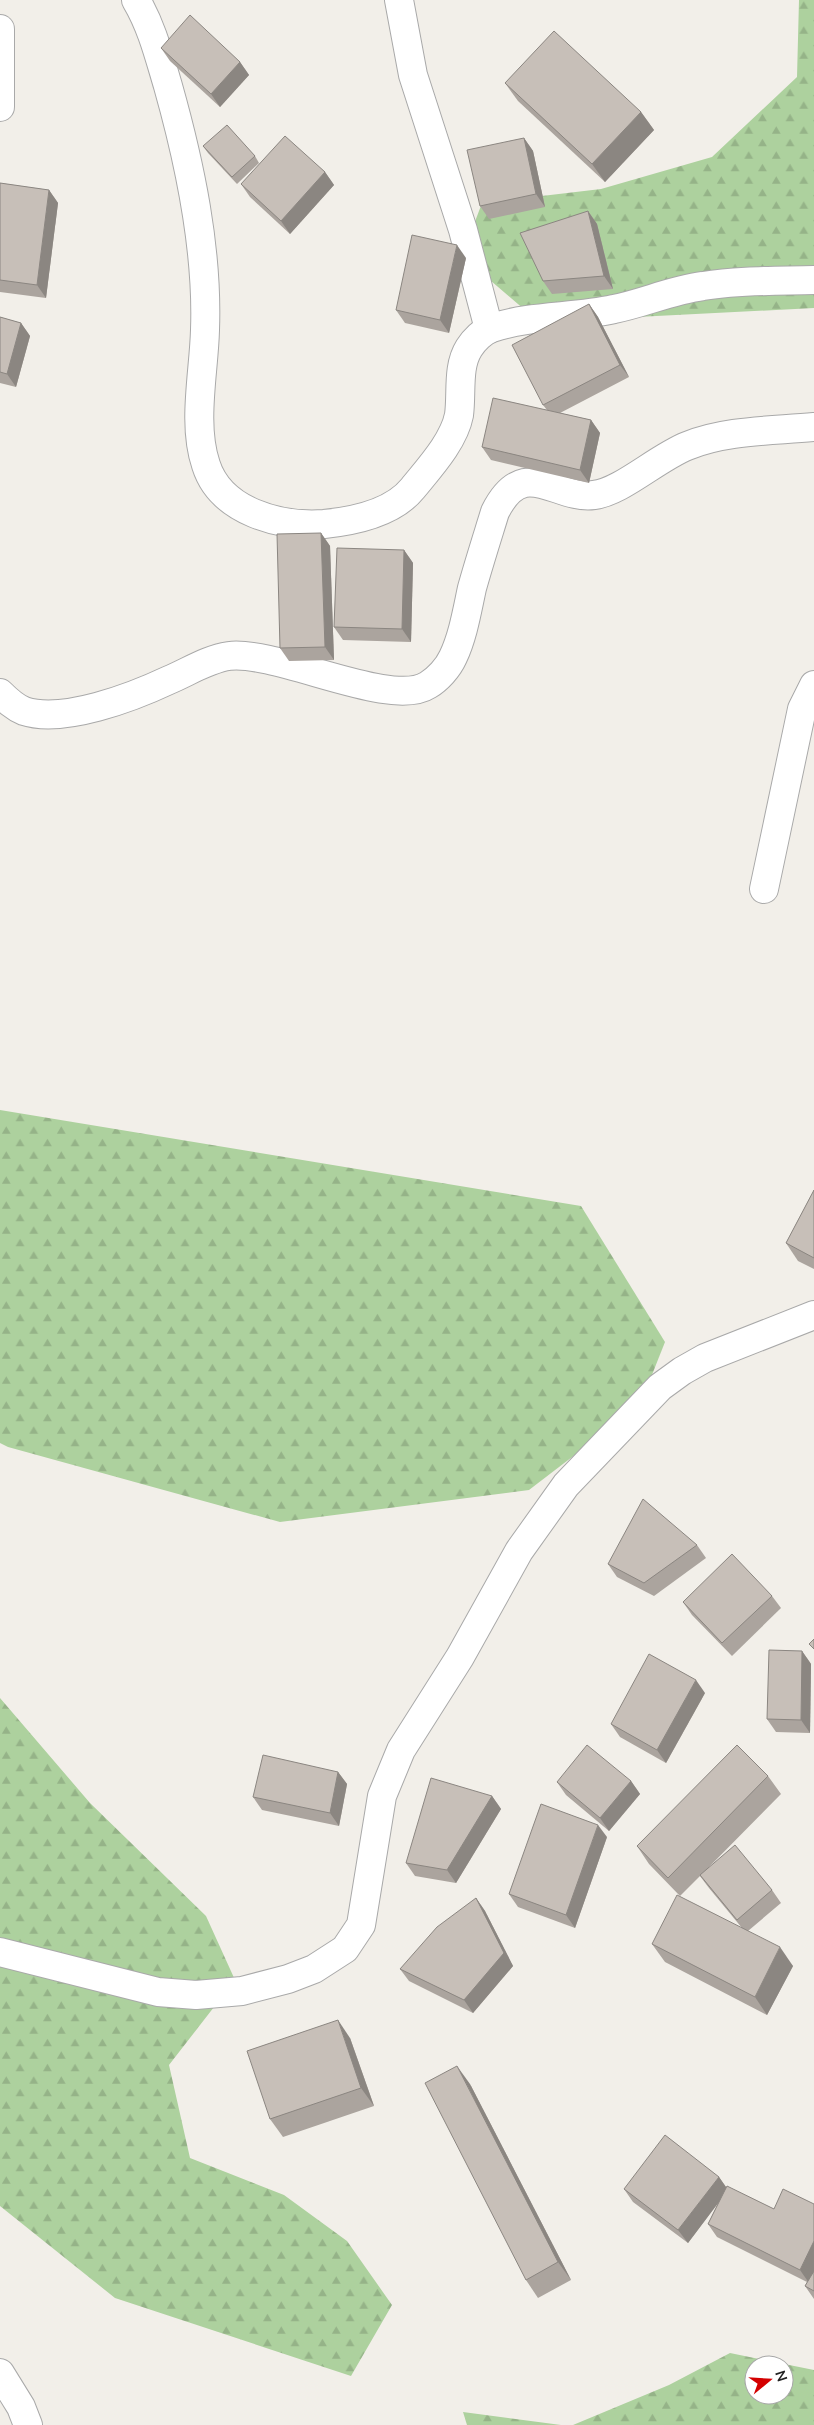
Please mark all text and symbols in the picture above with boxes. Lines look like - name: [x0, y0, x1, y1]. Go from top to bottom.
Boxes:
- north arrow: [744, 2355, 794, 2405]
- text: N: [771, 2368, 792, 2384]

